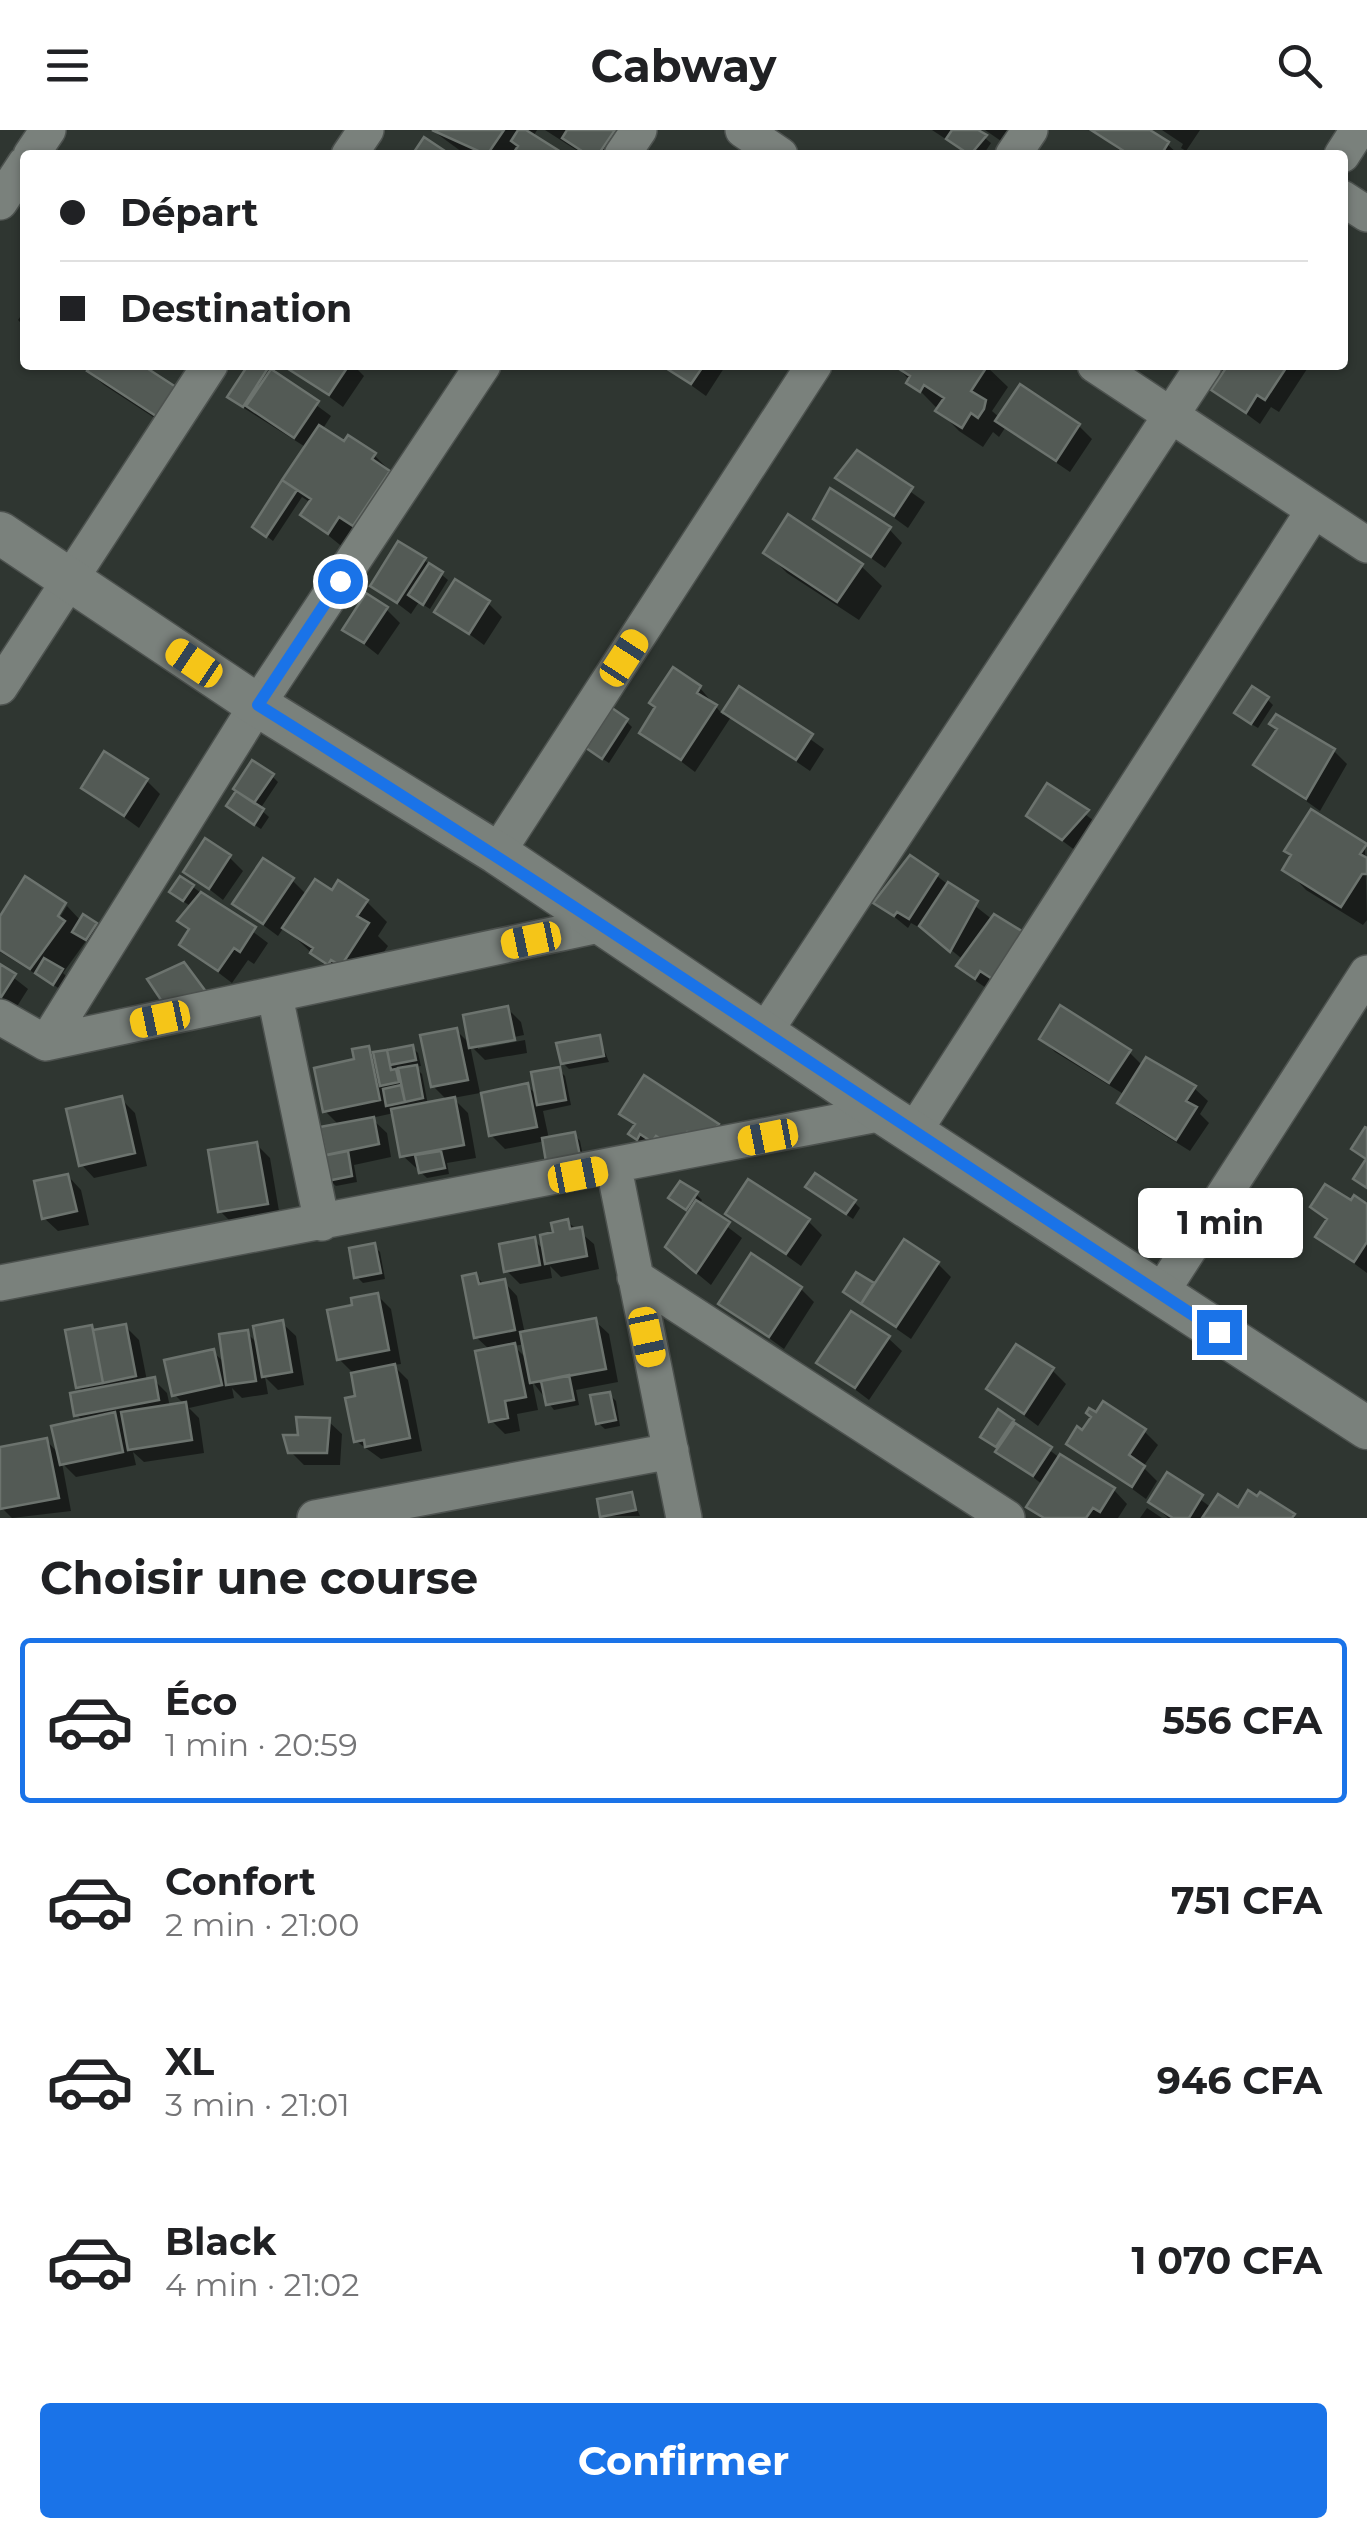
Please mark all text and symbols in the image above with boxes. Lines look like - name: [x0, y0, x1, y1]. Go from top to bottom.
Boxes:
- icon: menu: [40, 38, 95, 93]
- text: Cabway: [590, 38, 777, 93]
- icon: search: [1272, 38, 1327, 93]
- text: Départ: [120, 189, 258, 236]
- text: Destination: [120, 285, 352, 332]
- route start: [318, 559, 363, 604]
- car: [595, 625, 653, 691]
- car: [161, 634, 227, 692]
- car: [499, 919, 563, 961]
- car: [128, 998, 192, 1040]
- car: [736, 1117, 800, 1157]
- car: [546, 1155, 610, 1195]
- callout: 1 min: [1136, 1187, 1302, 1257]
- text: 1 min: [1177, 1203, 1264, 1242]
- car: [626, 1305, 668, 1369]
- route end: [1197, 1310, 1242, 1355]
- text: Choisir une course: [40, 1550, 478, 1605]
- icon: car: [45, 1676, 135, 1766]
- text: Éco: [165, 1678, 237, 1725]
- text: 556 CFA: [1162, 1697, 1322, 1744]
- text: 1 min · 20:59: [165, 1725, 358, 1764]
- icon: car: [45, 1856, 135, 1946]
- text: Confort: [165, 1858, 316, 1905]
- text: 751 CFA: [1171, 1877, 1322, 1924]
- text: 2 min · 21:00: [165, 1905, 359, 1944]
- icon: car: [45, 2036, 135, 2126]
- text: XL: [165, 2038, 214, 2085]
- text: 946 CFA: [1157, 2057, 1322, 2104]
- text: 3 min · 21:01: [165, 2085, 350, 2124]
- icon: car: [45, 2216, 135, 2306]
- text: Black: [165, 2218, 276, 2265]
- text: 1 070 CFA: [1132, 2237, 1322, 2284]
- text: 4 min · 21:02: [165, 2265, 359, 2304]
- button: Confirmer: [40, 2403, 1327, 2518]

